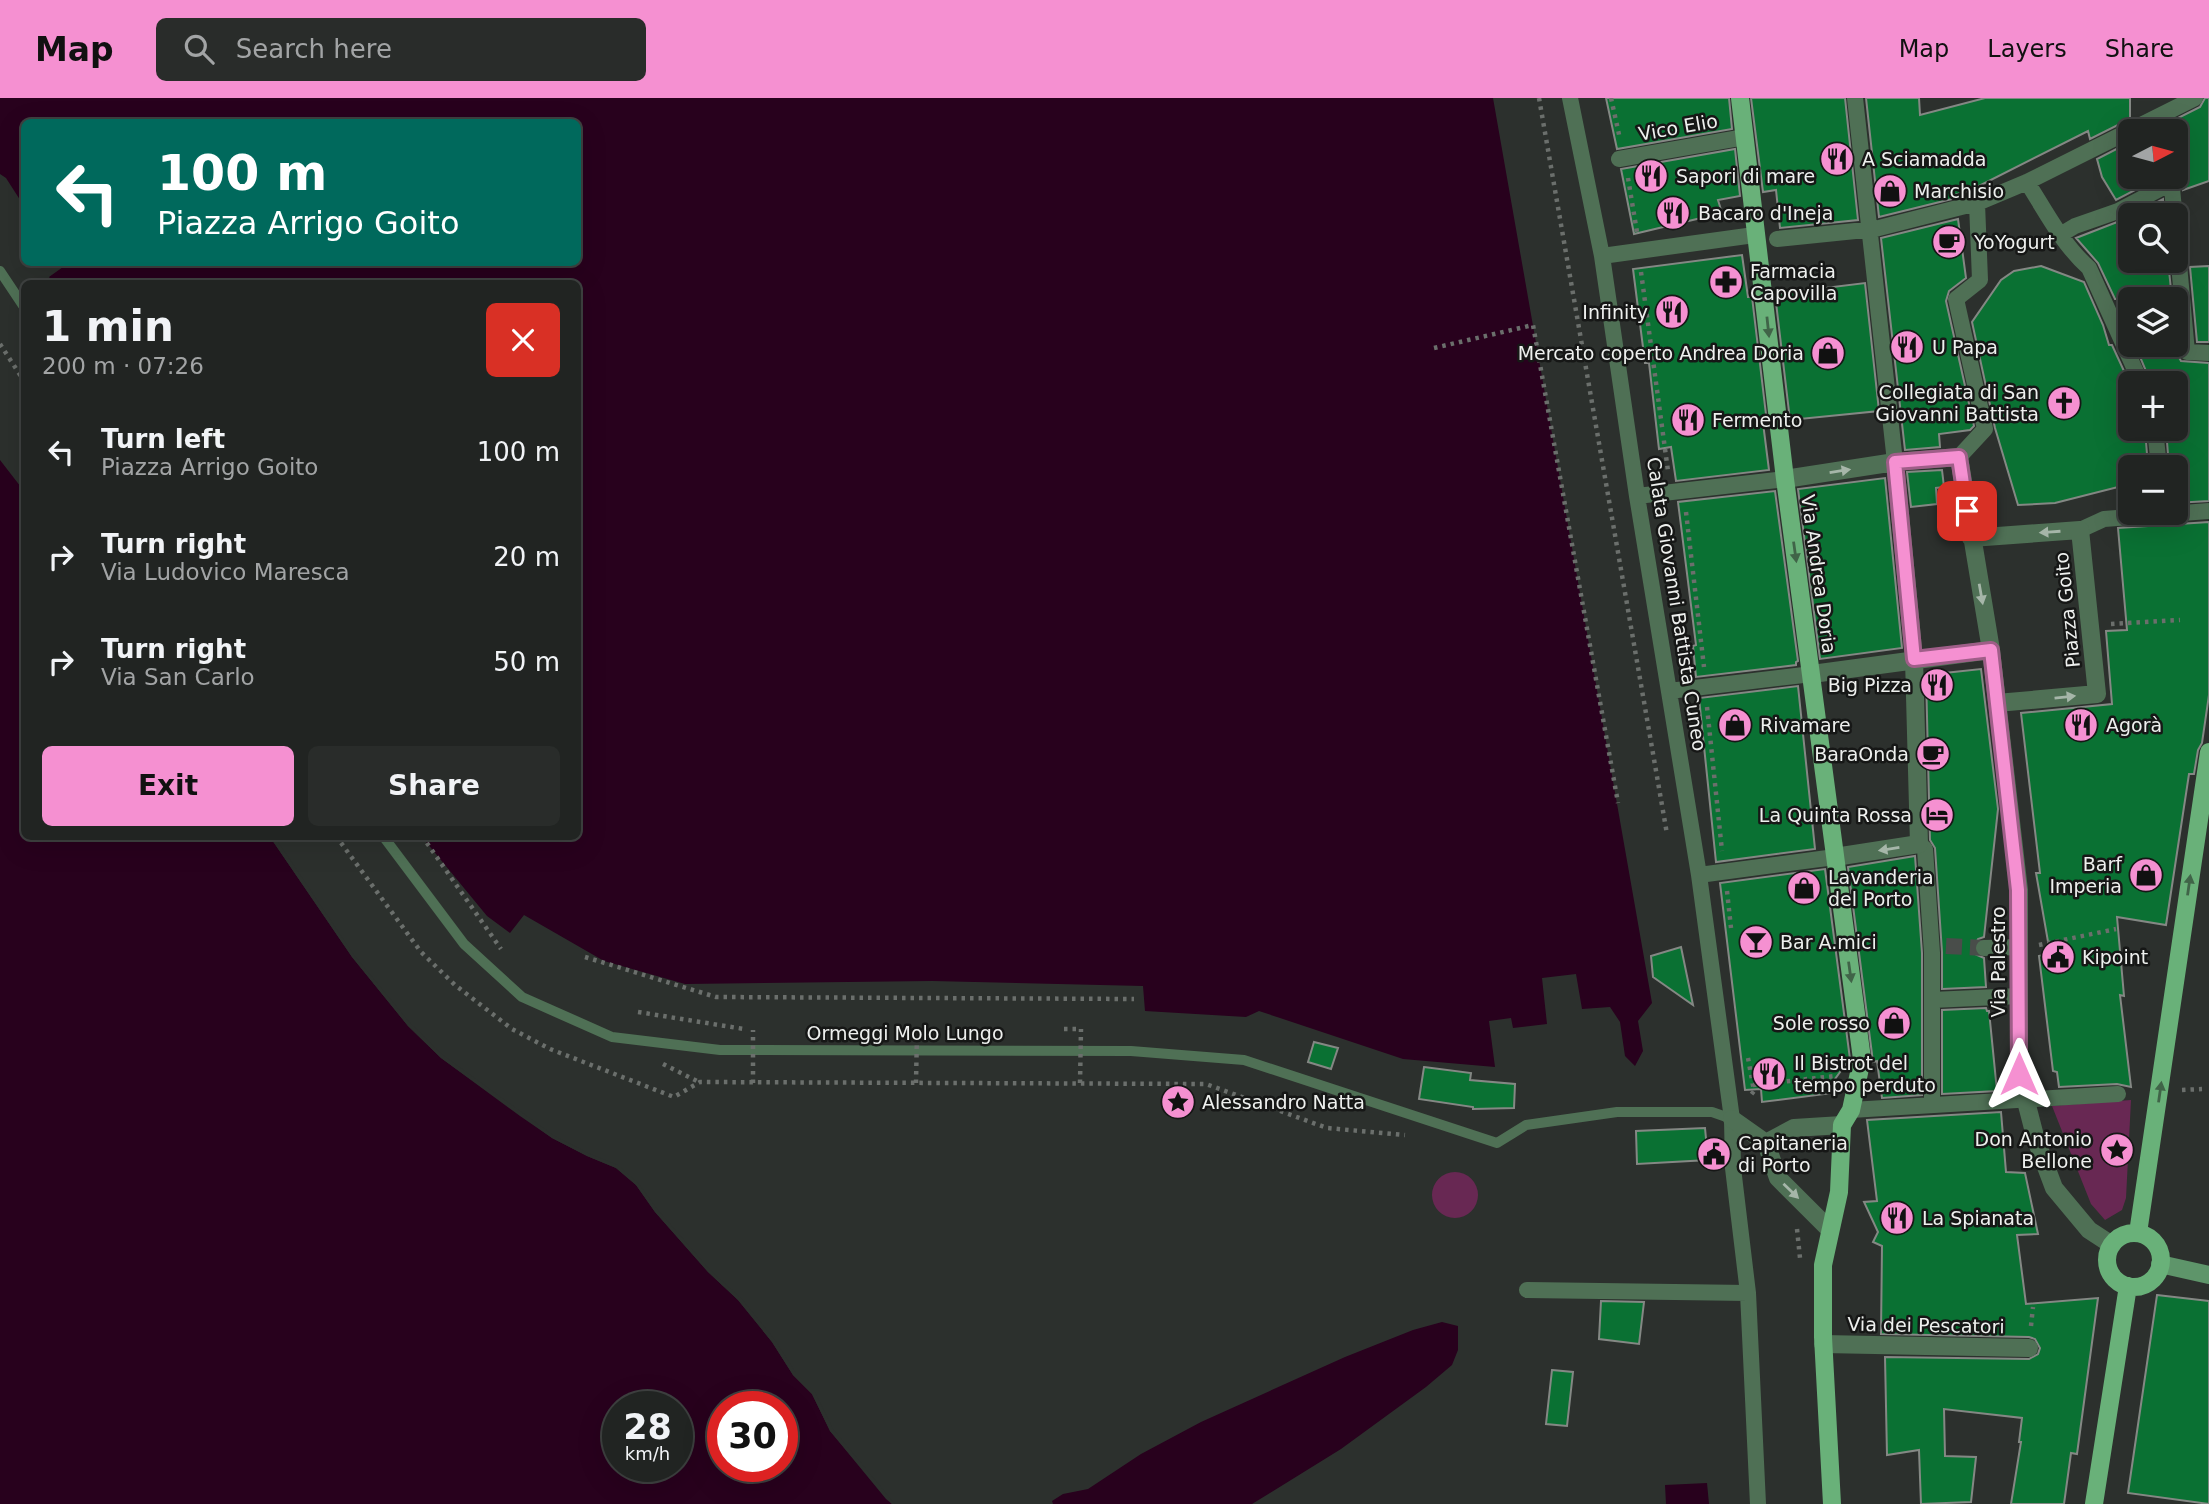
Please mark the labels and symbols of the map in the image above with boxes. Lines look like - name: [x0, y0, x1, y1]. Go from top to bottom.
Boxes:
- street label: Vico Elio: [1637, 109, 1719, 145]
- north arrow: [2118, 119, 2188, 189]
- restaurant icon: A Sciamadda: [1818, 140, 1856, 178]
- place label: A Sciamadda: [1862, 148, 1986, 170]
- restaurant icon: Sapori di mare: [1632, 157, 1670, 195]
- place label: Sapori di mare: [1676, 165, 1815, 187]
- shop icon: Marchisio: [1871, 172, 1909, 210]
- place label: Marchisio: [1914, 180, 2004, 202]
- restaurant icon: Bacaro d'Ineja: [1654, 194, 1692, 232]
- place label: Bacaro d'Ineja: [1698, 202, 1833, 224]
- cafe icon: YoYogurt: [1930, 223, 1968, 261]
- place label: YoYogurt: [1973, 231, 2055, 253]
- place label: Farmacia Capovilla: [1750, 260, 1837, 304]
- pharmacy icon: Farmacia Capovilla: [1707, 263, 1745, 301]
- restaurant icon: Infinity: [1653, 293, 1691, 331]
- place label: Infinity: [1582, 301, 1648, 323]
- one-way arrow: [1762, 316, 1773, 338]
- restaurant icon: U Papa: [1888, 328, 1926, 366]
- shop icon: Mercato coperto Andrea Doria: [1809, 334, 1847, 372]
- place label: U Papa: [1932, 336, 1998, 358]
- place label: Mercato coperto Andrea Doria: [1518, 342, 1804, 364]
- place label: Collegiata di San Giovanni Battista: [1875, 381, 2039, 425]
- church icon: Collegiata di San Giovanni Battista: [2045, 384, 2083, 422]
- restaurant icon: Fermento: [1669, 401, 1707, 439]
- place label: Fermento: [1712, 409, 1802, 431]
- street label: Calata Giovanni Battista Cuneo: [1643, 455, 1711, 753]
- one-way arrow: [1829, 465, 1851, 476]
- pin: [1937, 481, 1997, 541]
- street label: Via Andrea Doria: [1797, 493, 1841, 655]
- one-way arrow: [2038, 527, 2060, 538]
- one-way arrow: [1790, 542, 1801, 564]
- street label: Piazza Goito: [2050, 551, 2084, 669]
- one-way arrow: [1976, 583, 1987, 605]
- restaurant icon: Big Pizza: [1918, 666, 1956, 704]
- place label: Big Pizza: [1828, 674, 1912, 696]
- one-way arrow: [2054, 691, 2076, 702]
- shop icon: Rivamare: [1716, 706, 1754, 744]
- restaurant icon: Agorà: [2062, 706, 2100, 744]
- place label: Rivamare: [1760, 714, 1851, 736]
- place label: Agorà: [2106, 714, 2162, 736]
- cafe icon: BaraOnda: [1914, 735, 1952, 773]
- place label: BaraOnda: [1814, 743, 1909, 765]
- hotel icon: La Quinta Rossa: [1918, 796, 1956, 834]
- place label: La Quinta Rossa: [1759, 804, 1912, 826]
- one-way arrow: [1878, 844, 1900, 855]
- place label: Barf Imperia: [2049, 853, 2123, 897]
- shop icon: Barf Imperia: [2127, 856, 2165, 894]
- place label: Lavanderia del Porto: [1828, 866, 1934, 910]
- shop icon: Lavanderia del Porto: [1785, 869, 1823, 907]
- one-way arrow: [2184, 874, 2195, 896]
- street label: Via Palestro: [1987, 906, 2009, 1018]
- bar icon: Bar A.mici: [1737, 923, 1775, 961]
- place label: Bar A.mici: [1780, 931, 1877, 953]
- public building icon: Kipoint: [2039, 938, 2077, 976]
- place label: Kipoint: [2082, 946, 2148, 968]
- one-way arrow: [1845, 961, 1856, 983]
- shop icon: Sole rosso: [1875, 1004, 1913, 1042]
- place label: Sole rosso: [1773, 1012, 1870, 1034]
- street label: Ormeggi Molo Lungo: [806, 1022, 1004, 1044]
- position arrow: [1982, 1037, 2056, 1111]
- place label: Il Bistrot del tempo perduto: [1794, 1052, 1936, 1096]
- restaurant icon: Il Bistrot del tempo perduto: [1750, 1055, 1788, 1093]
- one-way arrow: [2154, 1080, 2165, 1102]
- place icon: Alessandro Natta: [1159, 1083, 1197, 1121]
- place label: Alessandro Natta: [1202, 1091, 1365, 1113]
- place label: Don Antonio Bellone: [1975, 1128, 2092, 1172]
- place icon: Don Antonio Bellone: [2098, 1131, 2136, 1169]
- place label: Capitaneria di Porto: [1738, 1132, 1848, 1176]
- public building icon: Capitaneria di Porto: [1695, 1135, 1733, 1173]
- one-way arrow: [1782, 1182, 1799, 1198]
- restaurant icon: La Spianata: [1878, 1199, 1916, 1237]
- place label: La Spianata: [1922, 1207, 2034, 1229]
- street label: Via dei Pescatori: [1847, 1313, 2005, 1337]
- speed limit sign: 30: [707, 1391, 798, 1482]

